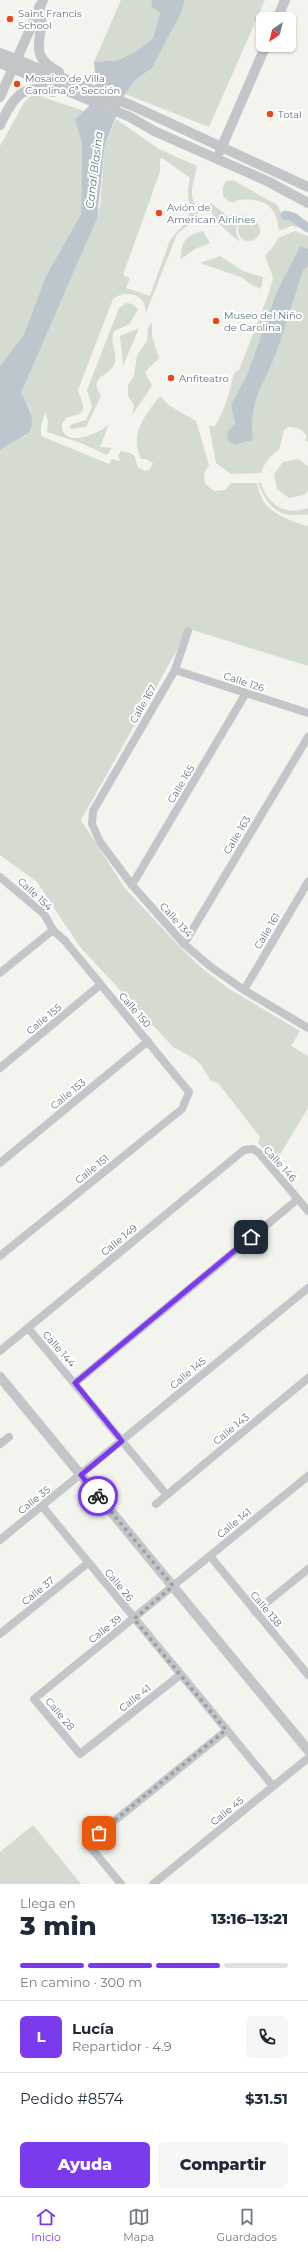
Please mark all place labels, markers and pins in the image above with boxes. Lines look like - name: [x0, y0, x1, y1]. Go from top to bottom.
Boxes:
- place label: Saint Francis School: [18, 7, 82, 32]
- marker: Saint Francis School: [5, 14, 15, 24]
- place label: Mosaico de Villa Carolina 6ª Sección: [25, 72, 120, 97]
- marker: Mosaico de Villa Carolina 6ª Sección: [12, 79, 22, 89]
- place label: Total: [278, 108, 302, 121]
- marker: Total: [265, 109, 275, 119]
- place label: Avión de American Airlines: [167, 201, 255, 226]
- marker: Avión de American Airlines: [154, 208, 164, 218]
- place label: Museo del Niño de Carolina: [224, 309, 302, 334]
- marker: Museo del Niño de Carolina: [211, 316, 221, 326]
- place label: Anfiteatro: [179, 372, 229, 385]
- marker: Anfiteatro: [166, 373, 176, 383]
- pin: [234, 1220, 268, 1254]
- pin: [82, 1816, 116, 1850]

